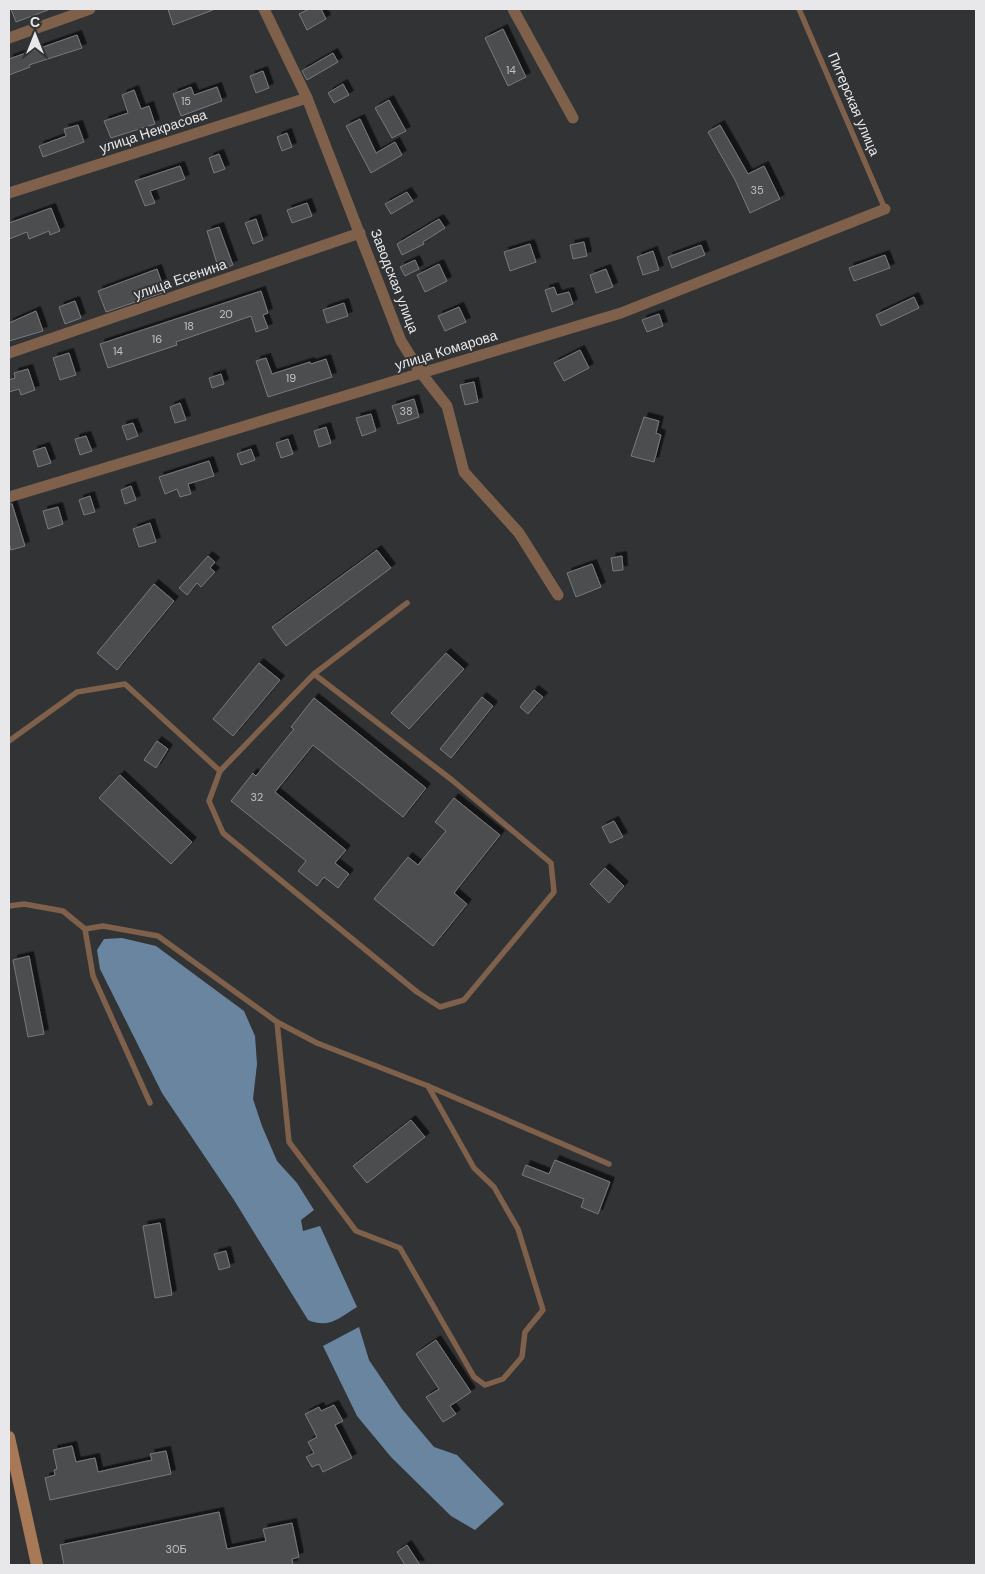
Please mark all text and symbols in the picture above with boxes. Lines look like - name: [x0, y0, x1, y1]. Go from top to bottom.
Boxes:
- north arrow: [10, 10, 60, 60]
- text: С: [30, 13, 40, 31]
- street label: Питерская улица: [824, 50, 884, 159]
- house number: 14: [506, 63, 516, 77]
- house number: 15: [181, 94, 191, 108]
- street label: улица Некрасова: [97, 105, 209, 157]
- house number: 35: [750, 183, 764, 197]
- street label: Заводская улица: [367, 226, 423, 336]
- street label: улица Есенина: [131, 255, 229, 303]
- house number: 20: [219, 307, 233, 321]
- house number: 18: [184, 319, 194, 333]
- street label: улица Комарова: [393, 326, 500, 374]
- house number: 16: [152, 332, 162, 346]
- house number: 14: [113, 344, 123, 358]
- house number: 19: [286, 371, 296, 385]
- house number: 38: [399, 404, 413, 418]
- house number: 32: [251, 790, 263, 804]
- house number: 30Б: [165, 1542, 187, 1556]

